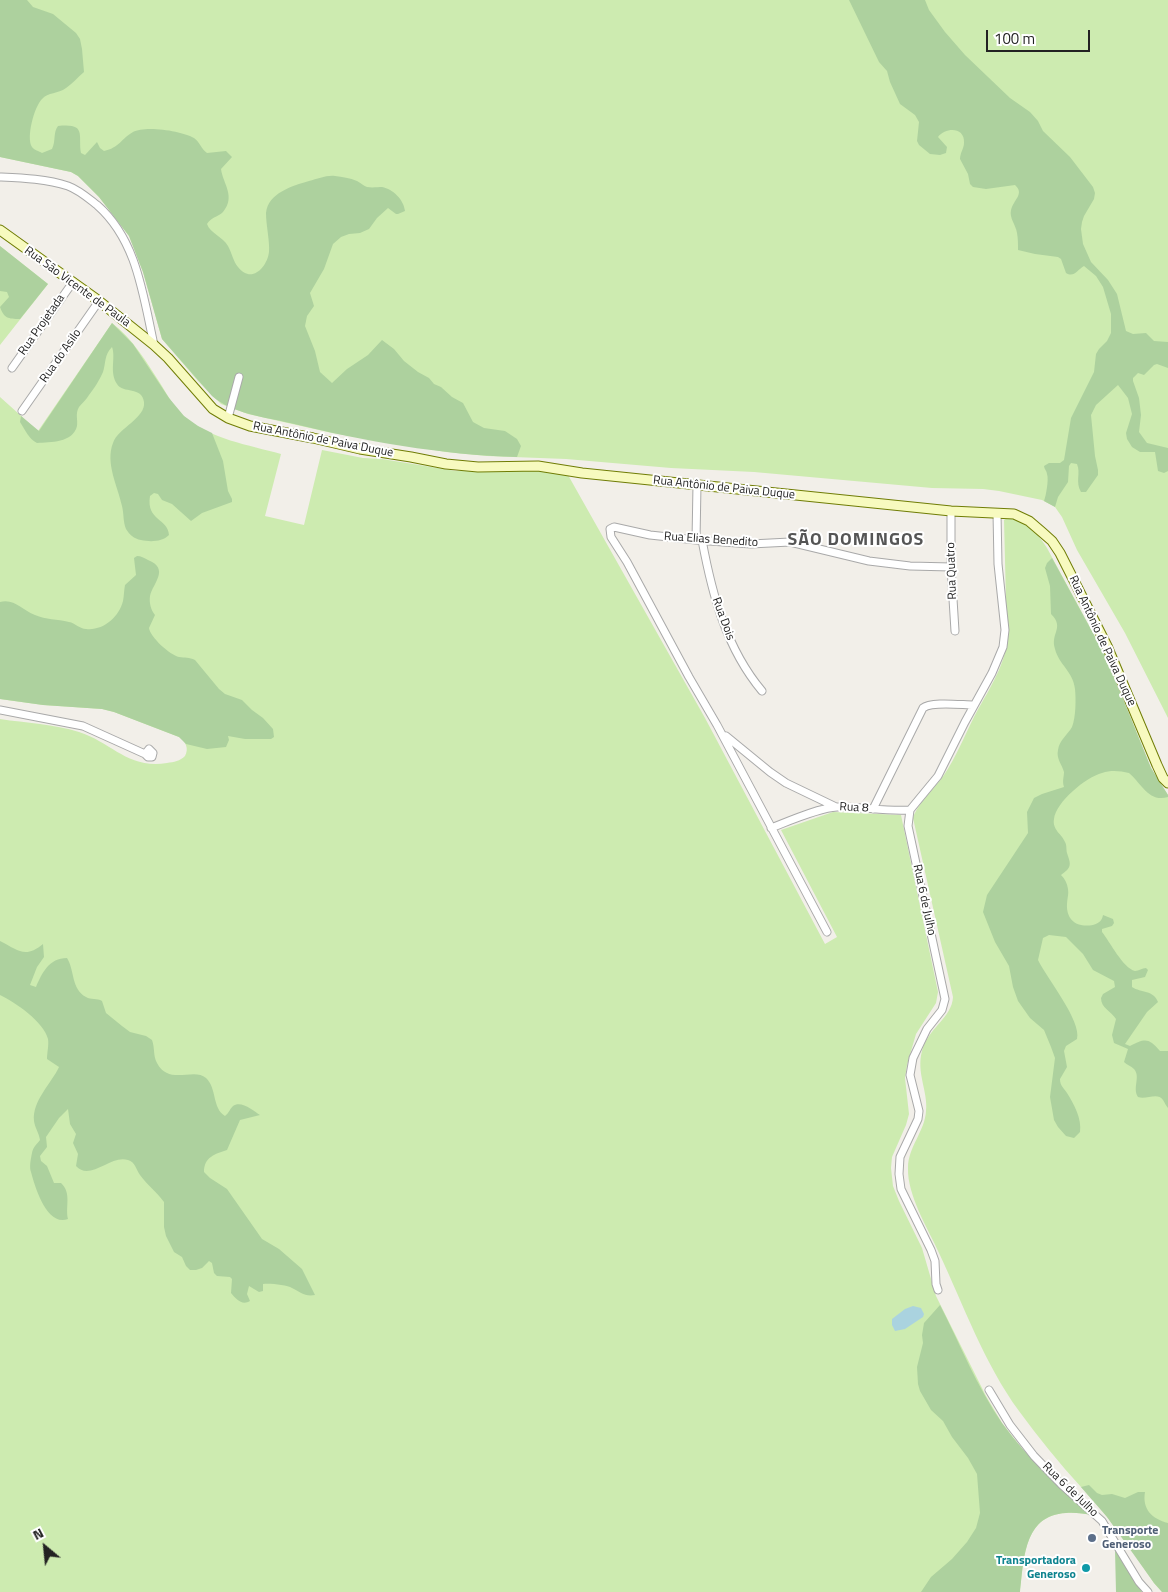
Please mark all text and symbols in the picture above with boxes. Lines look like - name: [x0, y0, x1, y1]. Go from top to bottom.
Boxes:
- scale bar: [988, 20, 1092, 52]
- text: 100 m: [994, 27, 1035, 50]
- street label: Rua São Vicente de Paula: [21, 244, 133, 330]
- street label: Rua Projetada: [16, 292, 68, 358]
- street label: Rua do Asilo: [37, 326, 85, 386]
- street label: Rua Antônio de Paiva Duque: [252, 419, 394, 461]
- street label: Rua Antônio de Paiva Duque: [652, 473, 796, 503]
- street label: Rua Elias Benedito: [664, 530, 758, 550]
- district label: SÃO DOMINGOS: [786, 530, 926, 552]
- street label: Rua Quatro: [944, 542, 960, 600]
- street label: Rua Antônio de Paiva Duque: [1065, 573, 1139, 709]
- street label: Rua Dois: [709, 596, 737, 642]
- street label: Rua 8: [839, 800, 869, 816]
- street label: Rua 6 de Julho: [909, 863, 939, 937]
- street label: Rua 6 de Julho: [1039, 1460, 1101, 1520]
- north arrow: [20, 1522, 70, 1572]
- text: N: [29, 1522, 47, 1545]
- place label: Transporte Generoso: [1102, 1524, 1158, 1552]
- marker: Transporte Generoso: [1086, 1532, 1098, 1544]
- place label: Transportadora Generoso: [996, 1554, 1076, 1582]
- marker: Transportadora Generoso: [1080, 1562, 1092, 1574]

